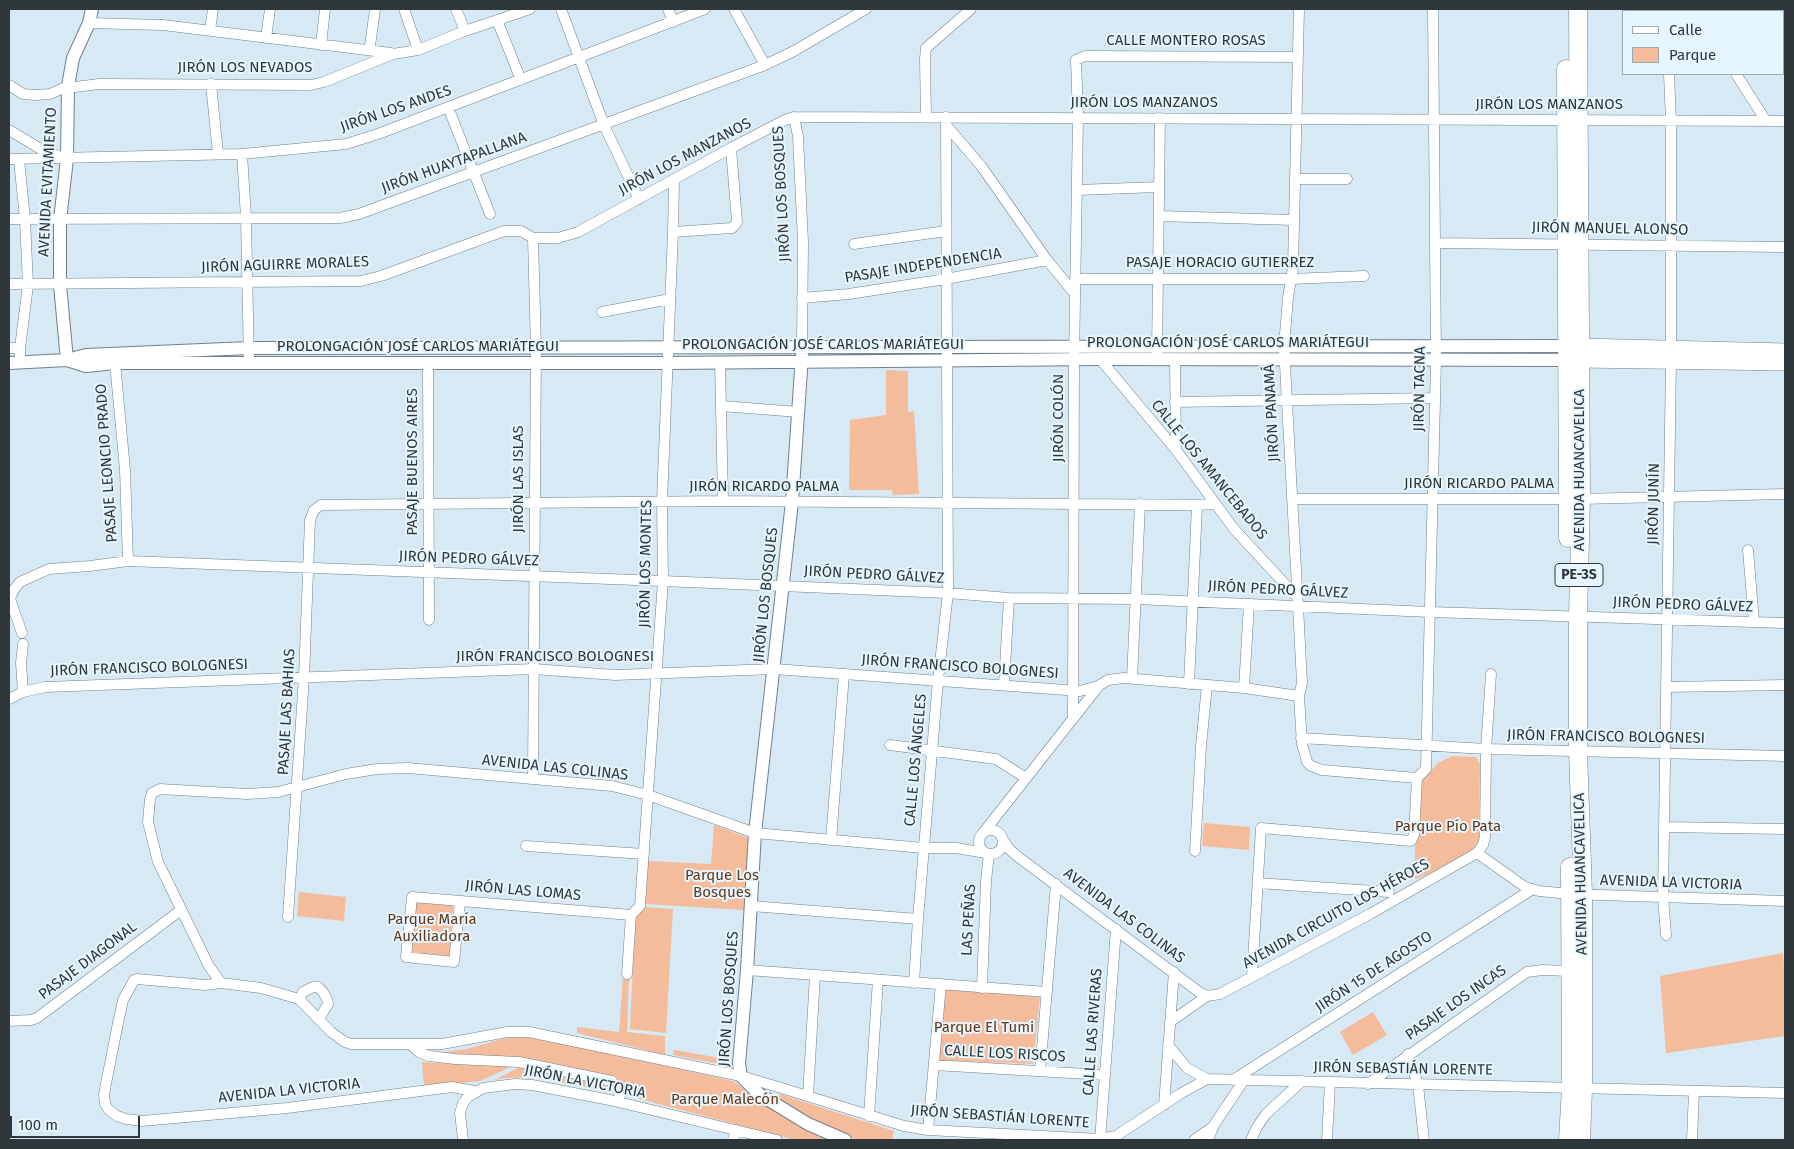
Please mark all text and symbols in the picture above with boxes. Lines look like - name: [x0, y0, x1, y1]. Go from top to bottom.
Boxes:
- legend: [1622, 10, 1784, 75]
- text: Calle: [1669, 21, 1702, 39]
- street label: CALLE MONTERO ROSAS: [1106, 32, 1266, 50]
- text: Parque: [1669, 46, 1716, 64]
- street label: JIRÓN LOS NEVADOS: [177, 59, 313, 77]
- street label: JIRÓN LOS ANDES: [338, 82, 454, 136]
- street label: JIRÓN LOS MANZANOS: [1070, 94, 1218, 112]
- street label: JIRÓN LOS MANZANOS: [1475, 96, 1623, 114]
- street label: AVENIDA EVITAMIENTO: [35, 107, 61, 257]
- street label: JIRÓN LOS MANZANOS: [616, 114, 754, 200]
- street label: JIRÓN LOS BOSQUES: [769, 126, 795, 262]
- street label: JIRÓN HUAYTAPALLANA: [379, 128, 529, 198]
- street label: JIRÓN MANUEL ALONSO: [1531, 219, 1689, 239]
- street label: PASAJE INDEPENDENCIA: [843, 245, 1003, 287]
- street label: JIRÓN AGUIRRE MORALES: [201, 253, 369, 277]
- street label: PASAJE HORACIO GUTIERREZ: [1126, 254, 1314, 272]
- street label: PROLONGACIÓN JOSÉ CARLOS MARIÁTEGUI: [1087, 334, 1369, 352]
- street label: PROLONGACIÓN JOSÉ CARLOS MARIÁTEGUI: [682, 336, 964, 354]
- street label: PROLONGACIÓN JOSÉ CARLOS MARIÁTEGUI: [277, 338, 559, 356]
- street label: JIRÓN TACNA: [1410, 346, 1430, 432]
- street label: JIRÓN PANAMÁ: [1260, 364, 1284, 462]
- street label: JIRÓN COLÓN: [1050, 374, 1068, 462]
- street label: PASAJE LEONCIO PRADO: [92, 383, 122, 543]
- street label: PASAJE BUENOS AIRES: [404, 388, 422, 536]
- street label: AVENIDA HUANCAVELICA: [1571, 389, 1589, 551]
- street label: CALLE LOS AMANCEBADOS: [1147, 396, 1271, 544]
- street label: JIRÓN LAS ISLAS: [510, 425, 528, 533]
- street label: JIRÓN JUNÍN: [1644, 463, 1664, 545]
- street label: JIRÓN RICARDO PALMA: [1404, 475, 1554, 493]
- street label: JIRÓN RICARDO PALMA: [689, 478, 839, 496]
- street label: JIRÓN LOS MONTES: [636, 500, 656, 628]
- street label: JIRÓN LOS BOSQUES: [750, 526, 782, 664]
- street label: JIRÓN PEDRO GÁLVEZ: [398, 548, 540, 570]
- street label: JIRÓN PEDRO GÁLVEZ: [803, 562, 945, 588]
- road number: PE-3S: [1555, 564, 1603, 586]
- street label: JIRÓN PEDRO GÁLVEZ: [1207, 577, 1349, 603]
- street label: JIRÓN PEDRO GÁLVEZ: [1612, 594, 1754, 616]
- street label: PASAJE LAS BAHIAS: [275, 648, 299, 776]
- street label: JIRÓN FRANCISCO BOLOGNESI: [456, 648, 654, 666]
- street label: JIRÓN FRANCISCO BOLOGNESI: [861, 651, 1059, 683]
- street label: JIRÓN FRANCISCO BOLOGNESI: [50, 656, 248, 680]
- street label: CALLE LOS ÁNGELES: [901, 693, 931, 827]
- street label: JIRÓN FRANCISCO BOLOGNESI: [1507, 726, 1705, 748]
- street label: AVENIDA LAS COLINAS: [481, 751, 629, 785]
- street label: AVENIDA HUANCAVELICA: [1571, 793, 1591, 955]
- park label: Parque Pío Pata: [1395, 818, 1501, 836]
- street label: AVENIDA CIRCUITO LOS HÉROES: [1240, 855, 1432, 973]
- street label: AVENIDA LAS COLINAS: [1060, 865, 1188, 967]
- park label: Parque Los Bosques: [685, 867, 759, 902]
- street label: AVENIDA LA VICTORIA: [1600, 872, 1742, 894]
- street label: JIRÓN LAS LOMAS: [464, 877, 582, 905]
- street label: LAS PEÑAS: [958, 884, 980, 956]
- park label: Parque María Auxiliadora: [387, 911, 477, 946]
- street label: PASAJE DIAGONAL: [35, 918, 141, 1004]
- street label: JIRÓN 15 DE AGOSTO: [1312, 927, 1436, 1017]
- street label: JIRÓN LOS BOSQUES: [715, 931, 743, 1067]
- street label: PASAJE LOS INCAS: [1402, 962, 1510, 1044]
- street label: CALLE LAS RIVERAS: [1080, 968, 1106, 1096]
- park label: Parque El Tumi: [934, 1019, 1034, 1037]
- street label: CALLE LOS RISCOS: [944, 1042, 1066, 1066]
- street label: JIRÓN SEBASTIÁN LORENTE: [1313, 1058, 1493, 1080]
- street label: JIRÓN LA VICTORIA: [523, 1061, 647, 1103]
- street label: AVENIDA LA VICTORIA: [217, 1075, 361, 1107]
- park label: Parque Malecón: [671, 1091, 779, 1109]
- street label: JIRÓN SEBASTIÁN LORENTE: [910, 1102, 1090, 1132]
- scale bar: [12, 1106, 142, 1138]
- text: 100 m: [18, 1116, 58, 1134]

